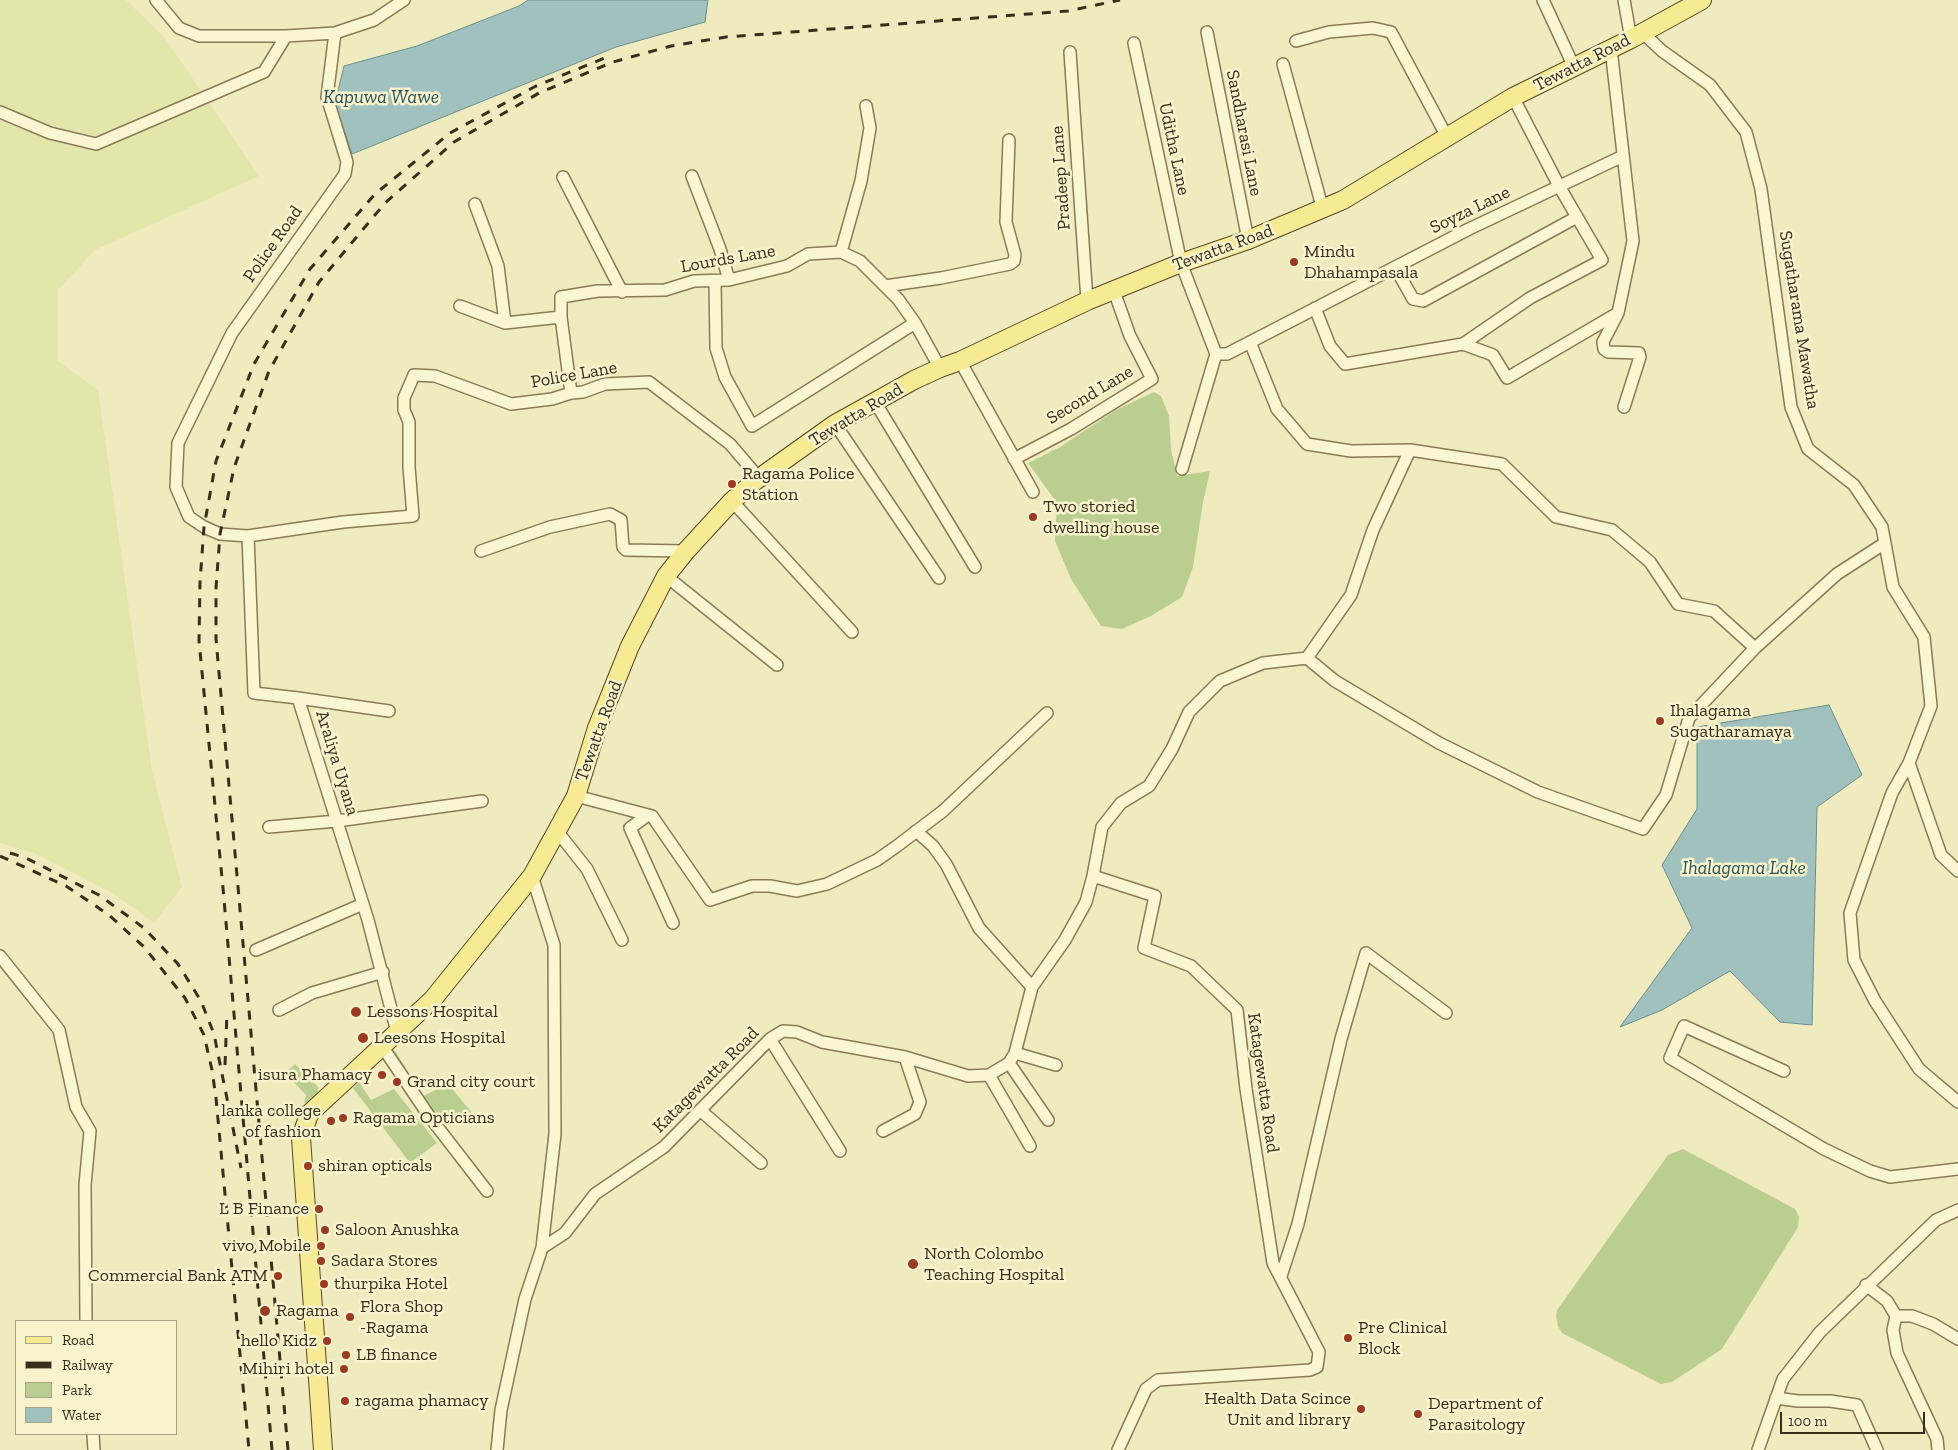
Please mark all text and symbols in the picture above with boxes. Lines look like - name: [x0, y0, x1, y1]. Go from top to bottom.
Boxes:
- street label: Tewatta Road: [1530, 29, 1634, 97]
- street label: Sandharasi Lane: [1221, 68, 1267, 198]
- water label: Kapuwa Wawe: [323, 87, 439, 109]
- street label: Uditha Lane: [1154, 101, 1194, 197]
- street label: Pradeep Lane: [1047, 125, 1075, 231]
- street label: Soyza Lane: [1427, 181, 1513, 239]
- street label: Police Road: [239, 202, 307, 286]
- street label: Tewatta Road: [1170, 220, 1276, 276]
- street label: Sugatharama Mawatha: [1774, 229, 1824, 411]
- street label: Lourds Lane: [679, 240, 777, 278]
- place label: Mindu Dhahampasala: [1304, 241, 1418, 284]
- marker: Mindu Dhahampasala: [1288, 256, 1300, 268]
- street label: Police Lane: [529, 357, 619, 393]
- street label: Second Lane: [1043, 361, 1137, 429]
- street label: Tewatta Road: [805, 379, 907, 451]
- place label: Ragama Police Station: [742, 463, 854, 506]
- marker: Ragama Police Station: [726, 478, 738, 490]
- place label: Two storied dwelling house: [1043, 496, 1159, 538]
- marker: Two storied dwelling house: [1027, 511, 1039, 523]
- street label: Tewatta Road: [571, 678, 627, 784]
- place label: Ihalagama Sugatharamaya: [1670, 700, 1792, 742]
- street label: Araliya Uyana: [311, 708, 363, 818]
- marker: Ihalagama Sugatharamaya: [1654, 715, 1666, 727]
- water label: Ihalagama Lake: [1682, 858, 1806, 880]
- place label: Lessons Hospital: [367, 1001, 498, 1023]
- marker: Lessons Hospital: [349, 1005, 363, 1019]
- street label: Katagewatta Road: [1242, 1012, 1284, 1154]
- street label: Katagewatta Road: [648, 1022, 764, 1138]
- place label: Leesons Hospital: [374, 1027, 506, 1049]
- marker: Leesons Hospital: [356, 1031, 370, 1045]
- place label: isura Phamacy: [258, 1064, 372, 1086]
- marker: isura Phamacy: [376, 1069, 388, 1081]
- place label: Grand city court: [407, 1071, 535, 1093]
- marker: Grand city court: [391, 1076, 403, 1088]
- place label: lanka college of fashion: [221, 1100, 321, 1142]
- place label: Ragama Opticians: [353, 1107, 495, 1129]
- marker: Ragama Opticians: [337, 1112, 349, 1124]
- marker: lanka college of fashion: [325, 1115, 337, 1127]
- place label: shiran opticals: [318, 1155, 432, 1177]
- marker: shiran opticals: [302, 1160, 314, 1172]
- place label: L B Finance: [219, 1198, 309, 1220]
- marker: L B Finance: [313, 1203, 325, 1215]
- place label: Saloon Anushka: [335, 1219, 459, 1241]
- marker: Saloon Anushka: [319, 1224, 331, 1236]
- place label: vivo Mobile: [222, 1235, 311, 1257]
- marker: vivo Mobile: [315, 1240, 327, 1252]
- place label: North Colombo Teaching Hospital: [924, 1243, 1064, 1286]
- place label: Sadara Stores: [331, 1250, 438, 1272]
- marker: Sadara Stores: [315, 1255, 327, 1267]
- marker: North Colombo Teaching Hospital: [906, 1257, 920, 1271]
- place label: Commercial Bank ATM: [88, 1265, 268, 1287]
- marker: Commercial Bank ATM: [272, 1270, 284, 1282]
- place label: thurpika Hotel: [334, 1273, 448, 1295]
- marker: thurpika Hotel: [318, 1278, 330, 1290]
- place label: Flora Shop -Ragama: [360, 1296, 443, 1338]
- place label: Ragama: [276, 1300, 339, 1322]
- marker: Ragama: [258, 1304, 272, 1318]
- marker: Flora Shop -Ragama: [344, 1311, 356, 1323]
- place label: Pre Clinical Block: [1358, 1317, 1447, 1360]
- legend: [15, 1320, 178, 1435]
- place label: hello Kidz: [241, 1330, 317, 1352]
- text: Road: [62, 1331, 94, 1349]
- marker: Pre Clinical Block: [1342, 1332, 1354, 1344]
- marker: hello Kidz: [321, 1335, 333, 1347]
- place label: LB finance: [356, 1344, 437, 1366]
- marker: LB finance: [340, 1349, 352, 1361]
- text: Railway: [62, 1356, 113, 1374]
- place label: Mihiri hotel: [242, 1358, 334, 1380]
- marker: Mihiri hotel: [338, 1363, 350, 1375]
- text: Park: [62, 1381, 92, 1399]
- place label: Health Data Scince Unit and library: [1204, 1388, 1351, 1430]
- place label: ragama phamacy: [355, 1390, 489, 1412]
- place label: Department of Parasitology: [1428, 1393, 1542, 1436]
- marker: ragama phamacy: [339, 1395, 351, 1407]
- scale bar: [1783, 1402, 1928, 1434]
- marker: Health Data Scince Unit and library: [1355, 1403, 1367, 1415]
- text: Water: [62, 1406, 102, 1424]
- marker: Department of Parasitology: [1412, 1408, 1424, 1420]
- text: 100 m: [1788, 1412, 1827, 1430]

